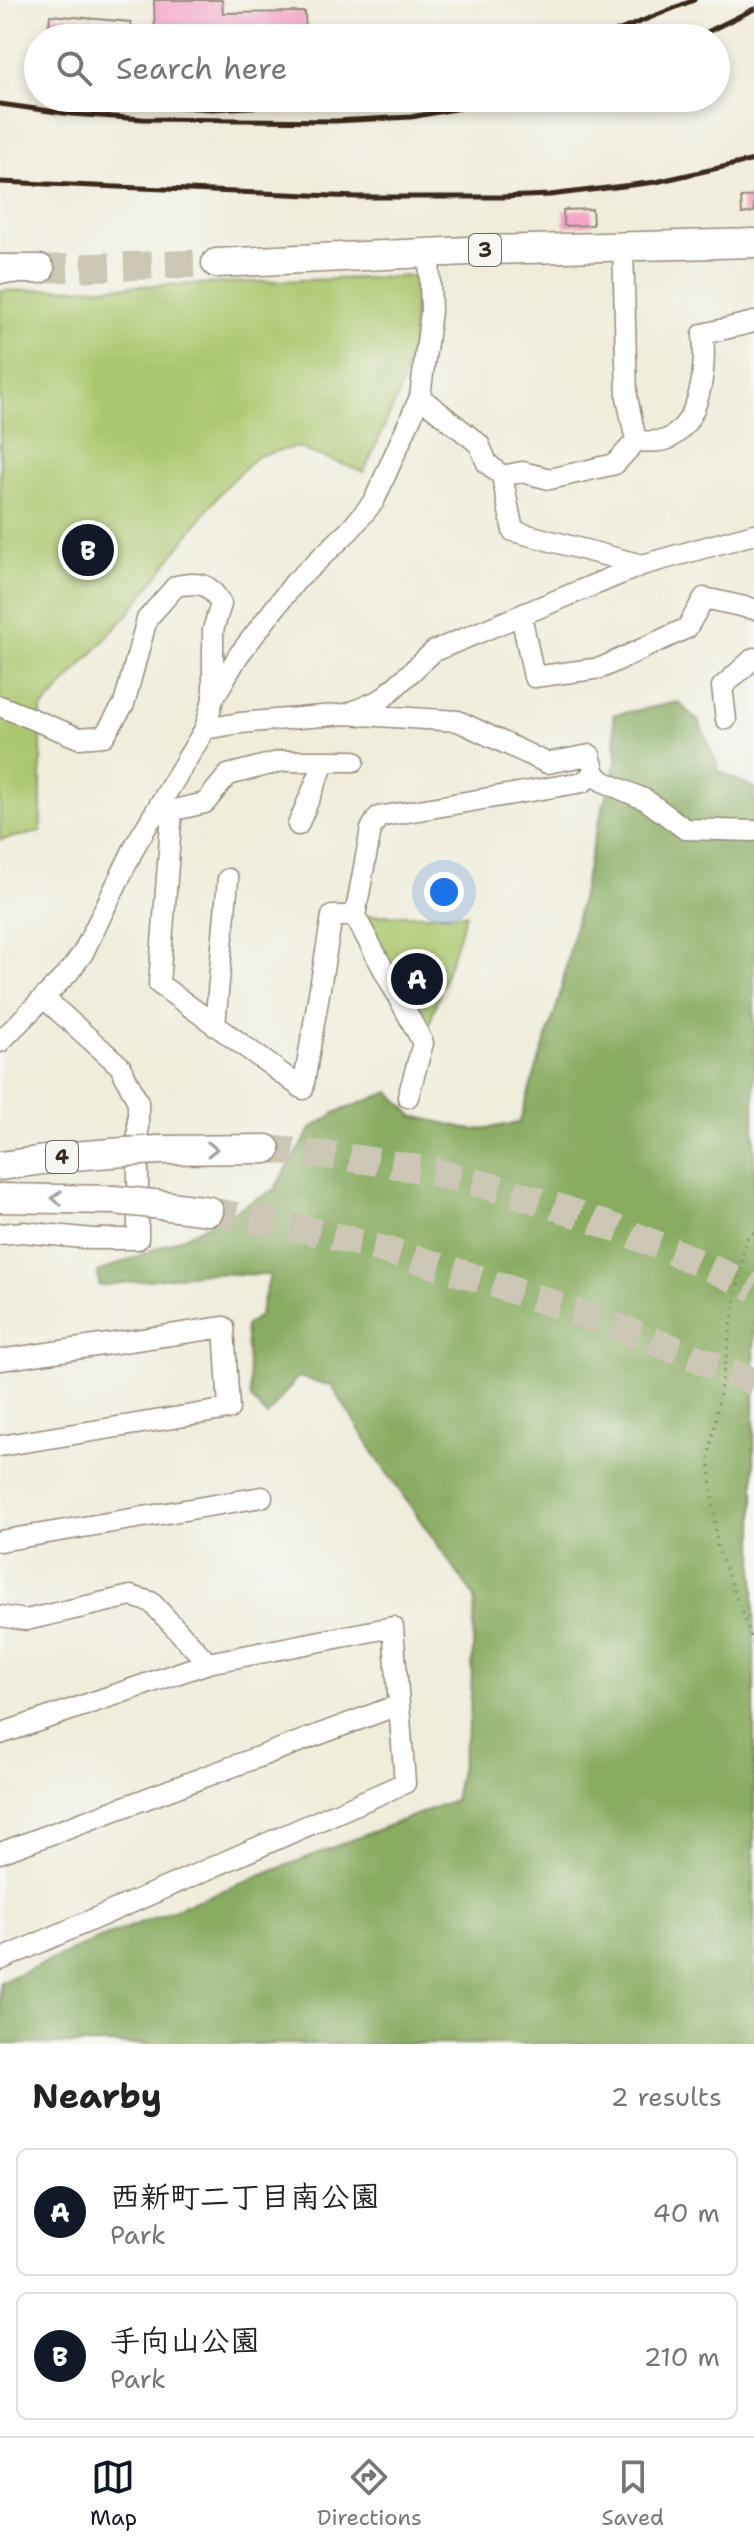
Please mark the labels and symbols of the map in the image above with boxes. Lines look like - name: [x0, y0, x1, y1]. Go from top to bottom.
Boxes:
- road number: 3: [469, 234, 501, 266]
- pin: B: [62, 520, 114, 580]
- your location: [424, 872, 464, 912]
- pin: A: [391, 949, 443, 1009]
- one-way arrow: [206, 1140, 219, 1158]
- road number: 4: [46, 1141, 78, 1173]
- one-way arrow: [50, 1189, 63, 1207]

